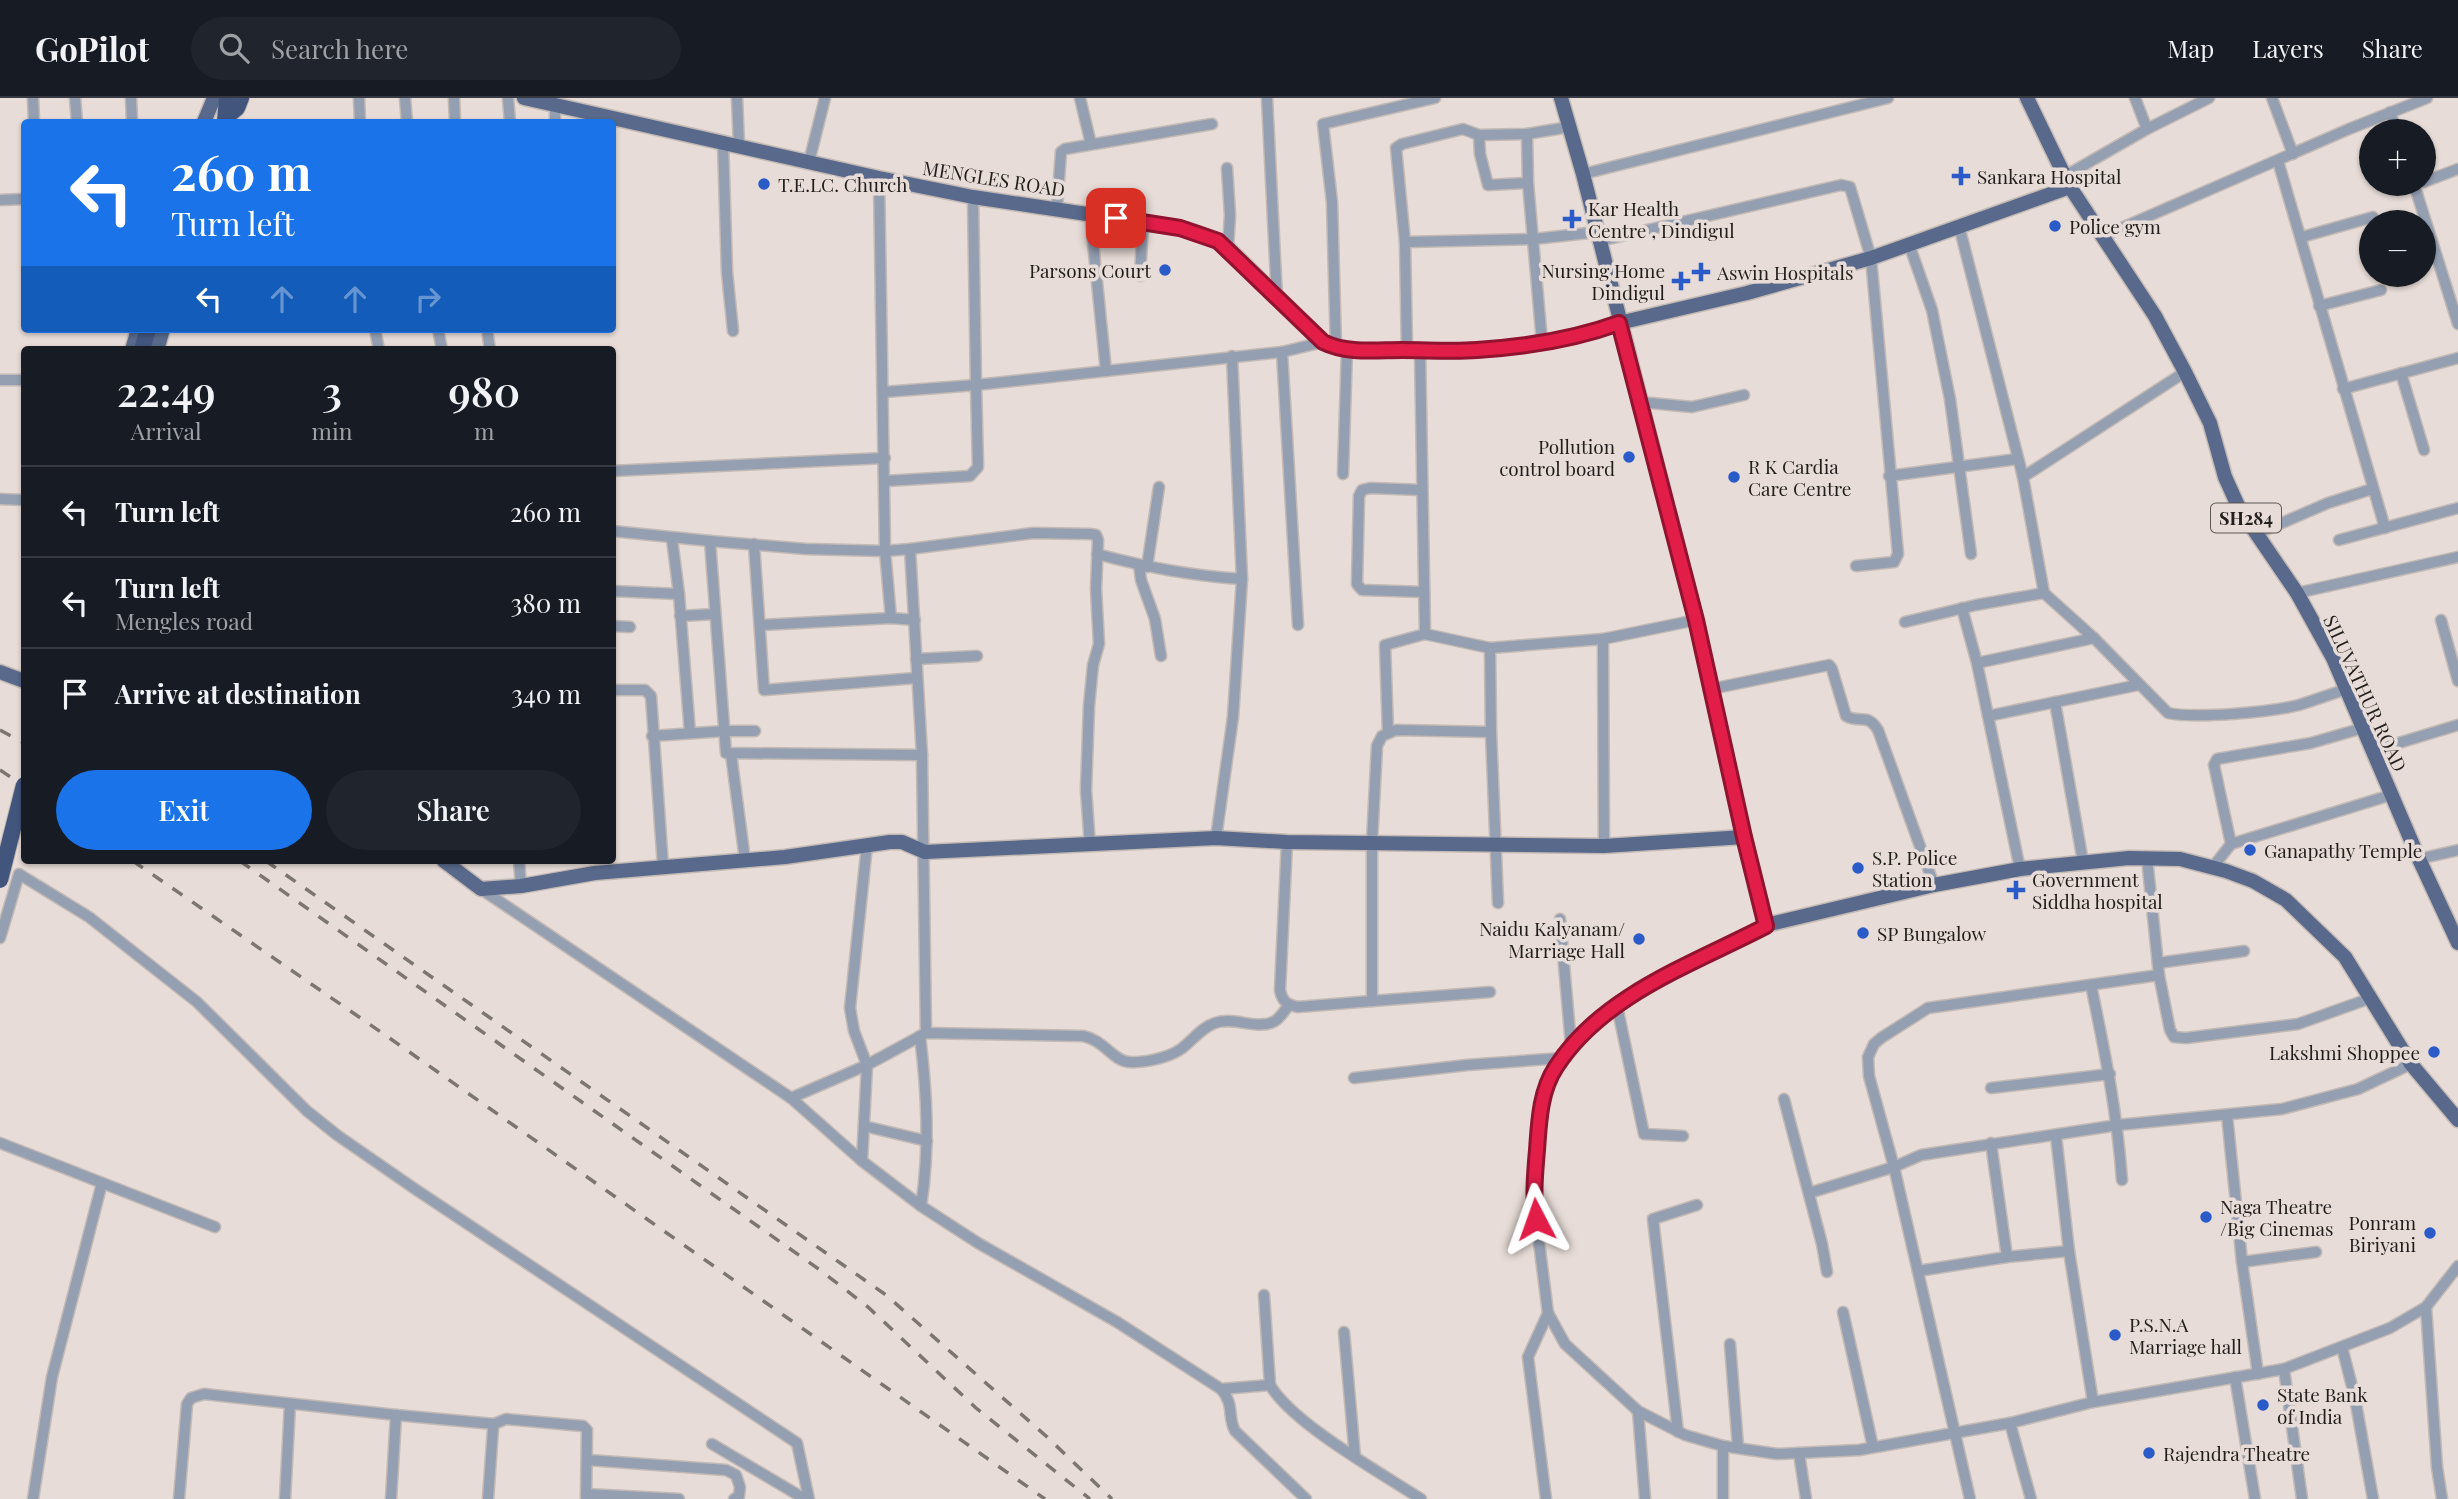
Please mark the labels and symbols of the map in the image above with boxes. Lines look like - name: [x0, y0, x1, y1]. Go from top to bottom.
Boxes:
- street label: MENGLES ROAD: [921, 154, 1067, 202]
- place label: Sankara Hospital: [1977, 163, 2122, 189]
- marker: Sankara Hospital: [1951, 166, 1971, 186]
- place label: T.E.LC. Church: [778, 171, 907, 197]
- marker: T.E.LC. Church: [756, 176, 772, 192]
- pin: [1086, 188, 1146, 248]
- place label: Kar Health Centre , Dindigul: [1588, 195, 1735, 243]
- marker: Kar Health Centre , Dindigul: [1562, 209, 1582, 229]
- place label: Police gym: [2069, 213, 2161, 239]
- marker: Police gym: [2047, 218, 2063, 234]
- place label: Parsons Court: [1029, 257, 1151, 283]
- place label: Nursing Home Dindigul: [1541, 257, 1666, 305]
- place label: Aswin Hospitals: [1716, 259, 1853, 285]
- marker: Parsons Court: [1157, 262, 1173, 278]
- marker: Aswin Hospitals: [1691, 262, 1711, 282]
- marker: Nursing Home Dindigul: [1671, 271, 1691, 291]
- place label: Pollution control board: [1499, 433, 1616, 481]
- marker: Pollution control board: [1621, 449, 1637, 465]
- place label: R K Cardia Care Centre: [1748, 453, 1851, 501]
- marker: R K Cardia Care Centre: [1726, 469, 1742, 485]
- road number: SH284: [2211, 504, 2281, 532]
- street label: SILUVATHUR ROAD: [2318, 610, 2414, 776]
- place label: Ganapathy Temple: [2264, 837, 2422, 863]
- marker: Ganapathy Temple: [2242, 842, 2258, 858]
- place label: S.P. Police Station: [1872, 844, 1957, 892]
- marker: S.P. Police Station: [1850, 860, 1866, 876]
- place label: Government Siddha hospital: [2032, 866, 2163, 914]
- marker: Government Siddha hospital: [2006, 880, 2026, 900]
- place label: Naidu Kalyanam/ Marriage Hall: [1479, 915, 1626, 963]
- place label: SP Bungalow: [1877, 920, 1986, 946]
- marker: SP Bungalow: [1855, 925, 1871, 941]
- marker: Naidu Kalyanam/ Marriage Hall: [1631, 931, 1647, 947]
- place label: Lakshmi Shoppee: [2269, 1039, 2420, 1065]
- marker: Lakshmi Shoppee: [2426, 1044, 2442, 1060]
- position arrow: [1499, 1182, 1573, 1256]
- place label: Naga Theatre /Big Cinemas: [2220, 1193, 2334, 1241]
- marker: Naga Theatre /Big Cinemas: [2198, 1209, 2214, 1225]
- place label: Ponram Biriyani: [2349, 1209, 2416, 1257]
- marker: Ponram Biriyani: [2422, 1225, 2438, 1241]
- place label: P.S.N.A Marriage hall: [2129, 1311, 2243, 1359]
- marker: P.S.N.A Marriage hall: [2107, 1327, 2123, 1343]
- place label: State Bank of India: [2277, 1381, 2368, 1429]
- marker: State Bank of India: [2255, 1397, 2271, 1413]
- place label: Rajendra Theatre: [2163, 1440, 2310, 1466]
- marker: Rajendra Theatre: [2141, 1445, 2157, 1461]

